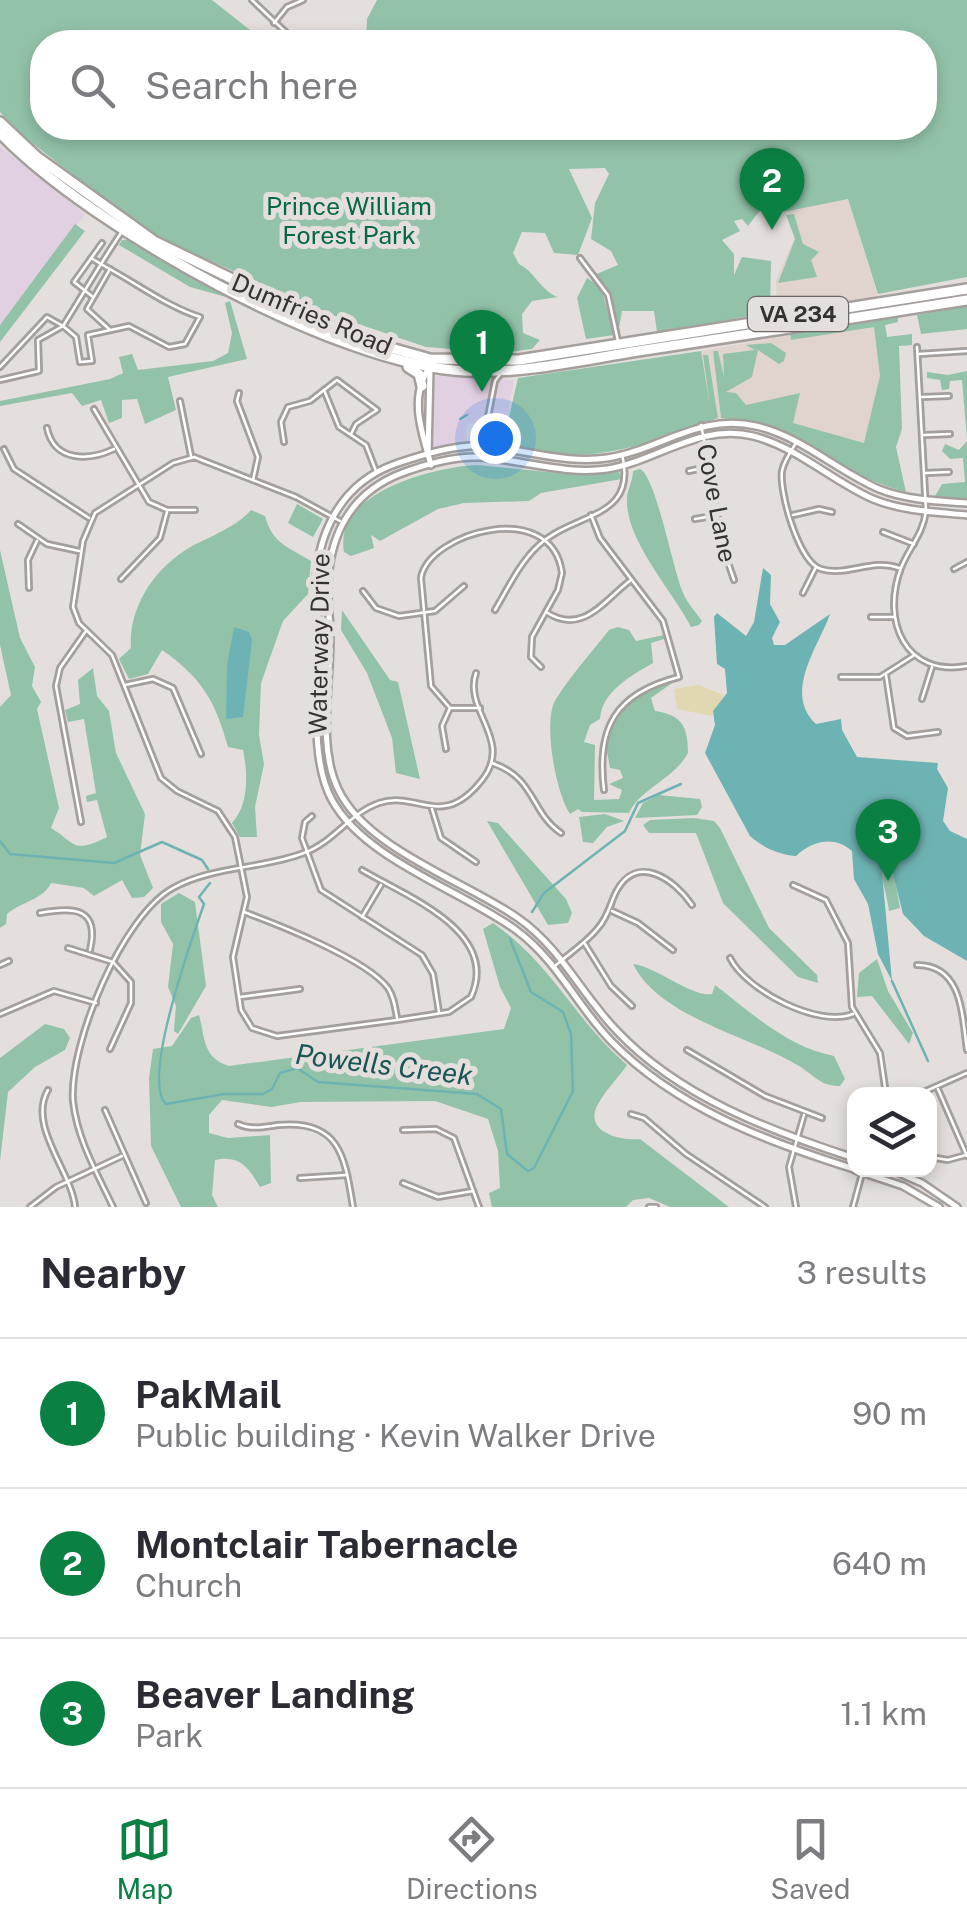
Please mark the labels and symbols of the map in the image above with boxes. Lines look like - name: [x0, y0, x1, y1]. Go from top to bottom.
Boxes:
- pin: 2: [740, 148, 804, 230]
- park label: Prince William Forest Park: [266, 191, 432, 250]
- street label: Dumfries Road: [227, 267, 397, 361]
- road number: VA 234: [748, 297, 848, 331]
- pin: 1: [450, 310, 514, 392]
- your location: [470, 413, 521, 464]
- street label: Cove Lane: [691, 441, 743, 565]
- street label: Waterway Drive: [302, 553, 336, 735]
- pin: 3: [856, 798, 920, 881]
- water label: Powells Creek: [293, 1037, 475, 1091]

